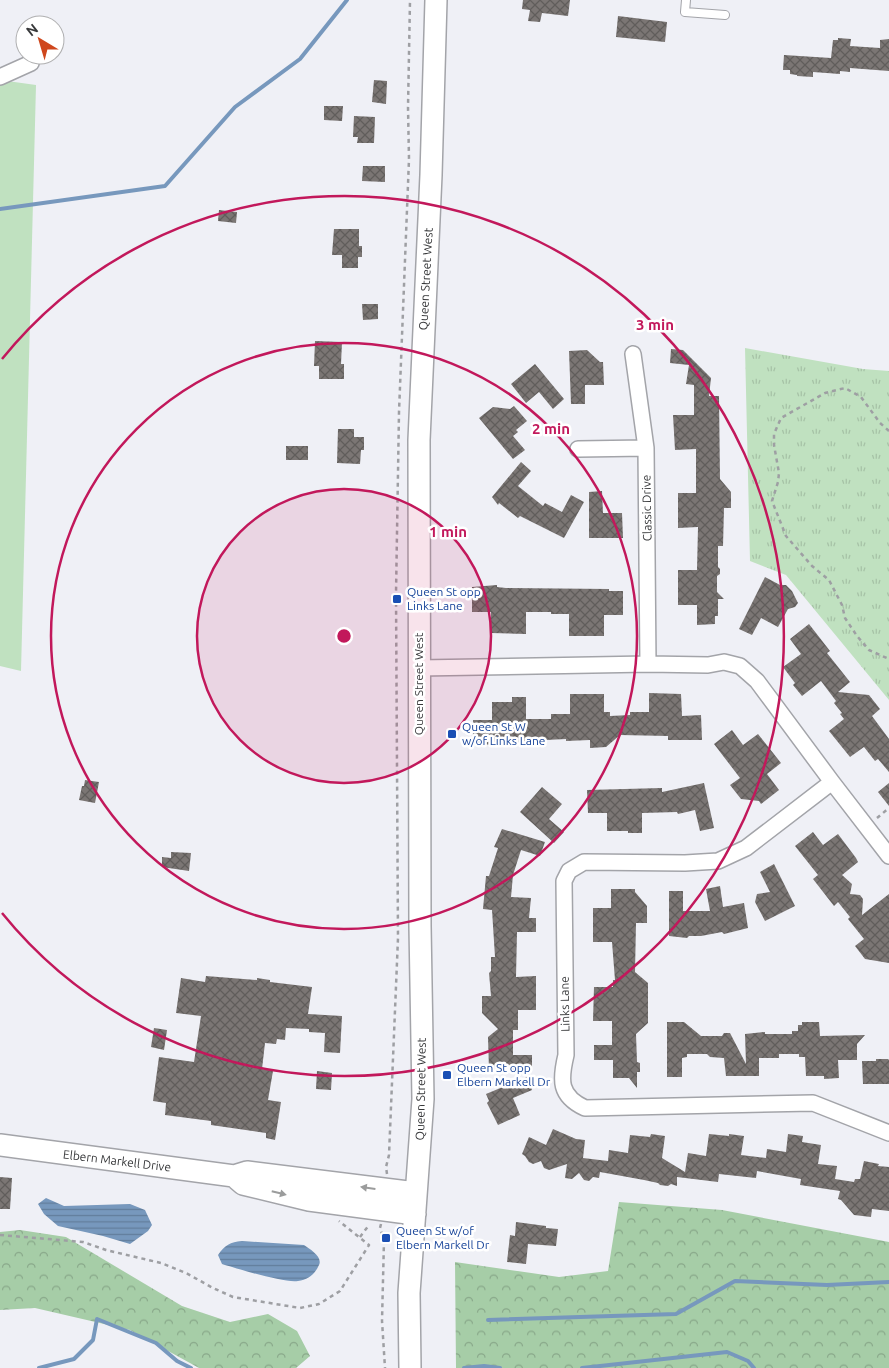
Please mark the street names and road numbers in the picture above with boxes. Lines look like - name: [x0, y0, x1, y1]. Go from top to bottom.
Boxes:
- street label: Queen Street West: [416, 227, 435, 331]
- street label: Classic Drive: [639, 475, 654, 541]
- street label: Queen Street West: [412, 632, 425, 735]
- street label: Links Lane: [558, 976, 571, 1032]
- street label: Queen Street West: [413, 1037, 428, 1140]
- street label: Elbern Markell Drive: [62, 1147, 172, 1174]

